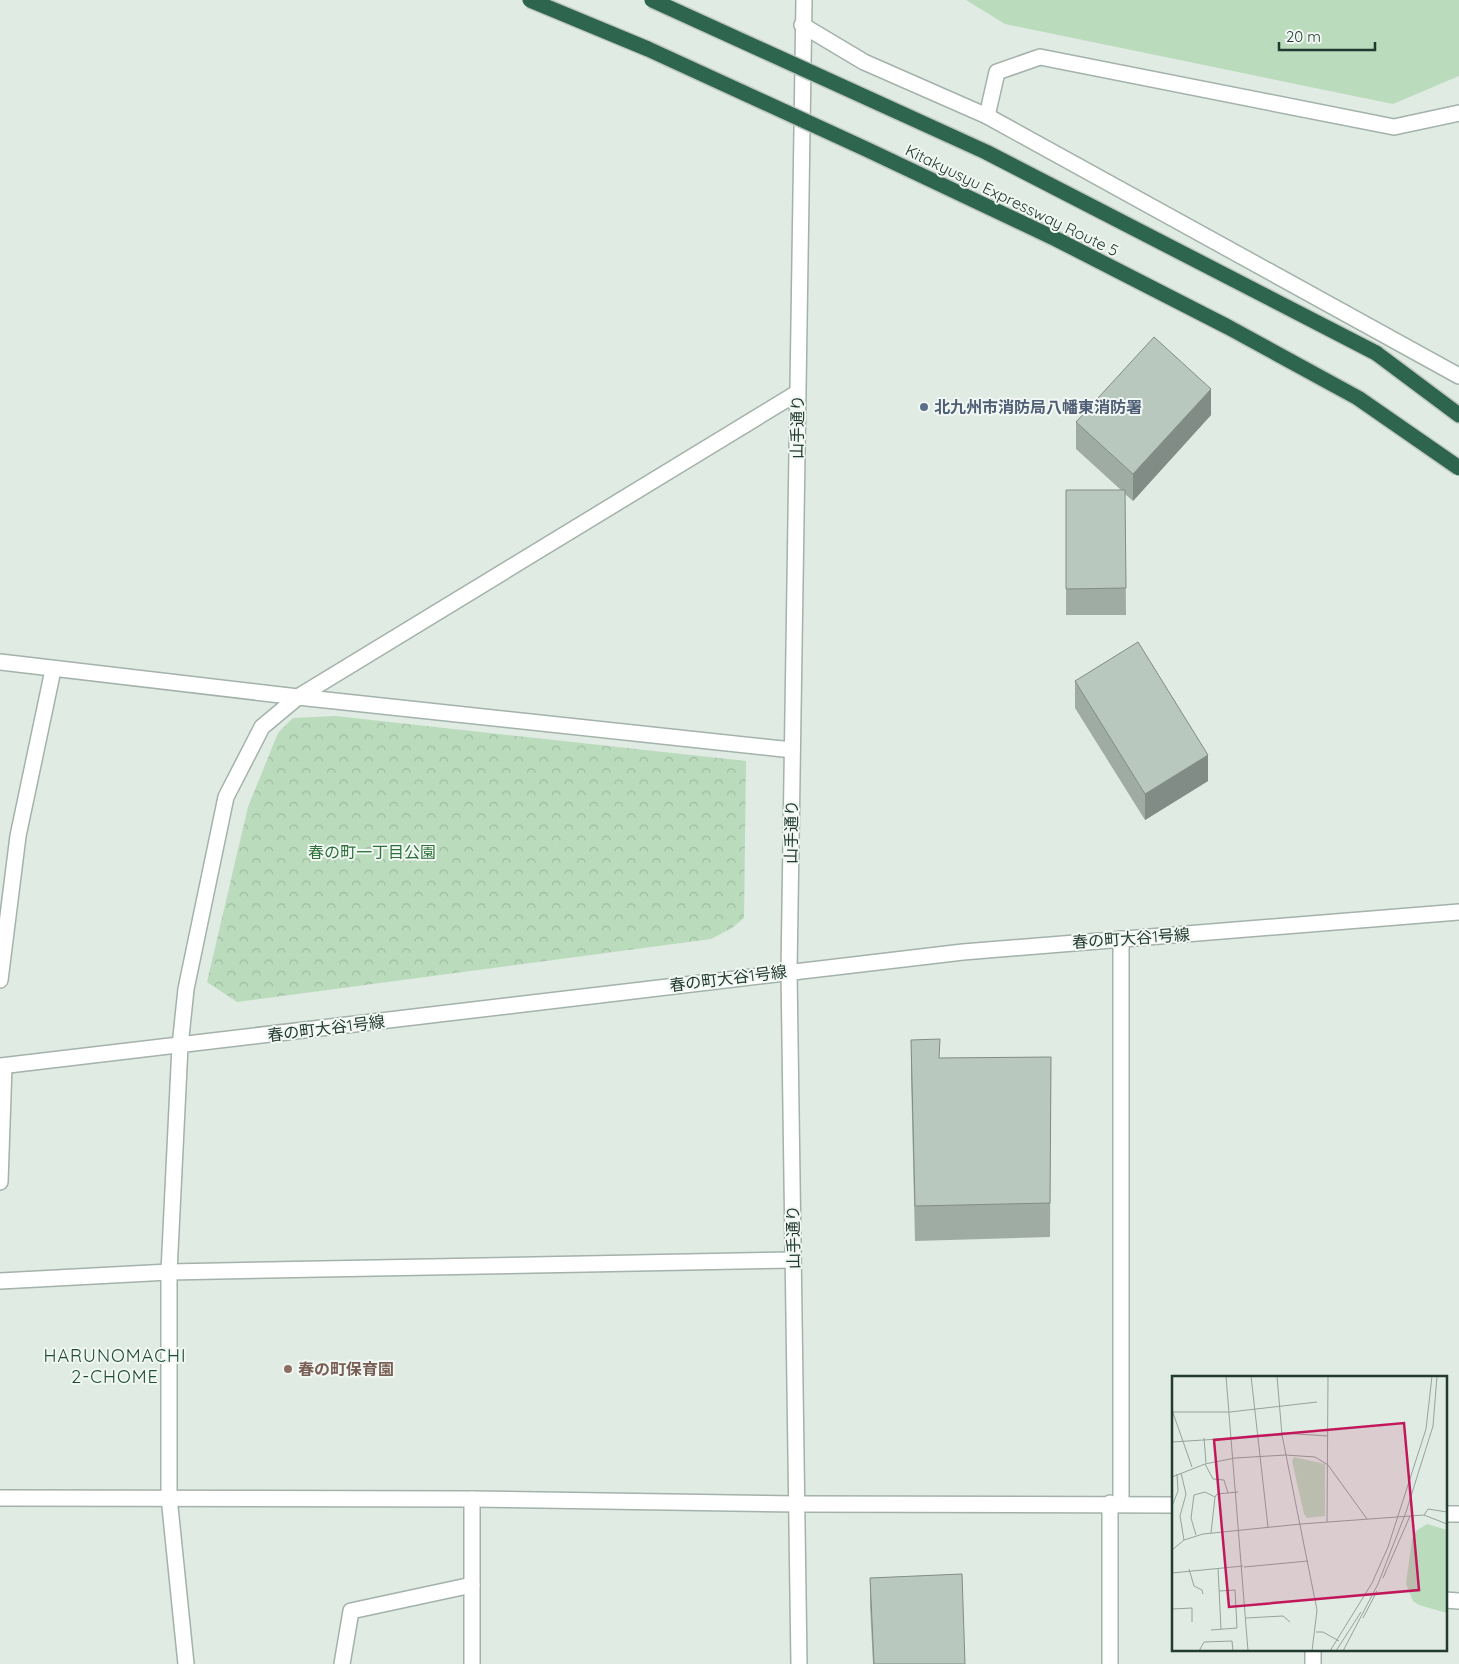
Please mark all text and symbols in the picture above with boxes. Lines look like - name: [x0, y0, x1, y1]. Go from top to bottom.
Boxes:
- scale bar: [1279, 20, 1375, 52]
- text: 20 m: [1286, 27, 1321, 46]
- street label: Kitakyusyu Expressway Route 5: [902, 140, 1122, 260]
- street label: 山手通り: [786, 395, 808, 459]
- place label: 北九州市消防局八幡東消防署: [934, 397, 1142, 417]
- marker: 北九州市消防局八幡東消防署: [918, 401, 930, 413]
- street label: 山手通り: [780, 800, 802, 864]
- park label: 春の町一丁目公園: [308, 842, 436, 862]
- street label: 春の町大谷1号線: [1071, 924, 1191, 952]
- street label: 春の町大谷1号線: [668, 961, 788, 995]
- street label: 春の町大谷1号線: [266, 1011, 386, 1045]
- street label: 山手通り: [782, 1205, 804, 1269]
- district label: HARUNOMACHI 2-CHOME: [44, 1344, 186, 1388]
- place label: 春の町保育園: [298, 1359, 394, 1379]
- marker: 春の町保育園: [282, 1363, 294, 1375]
- inset map: [1172, 1376, 1446, 1652]

